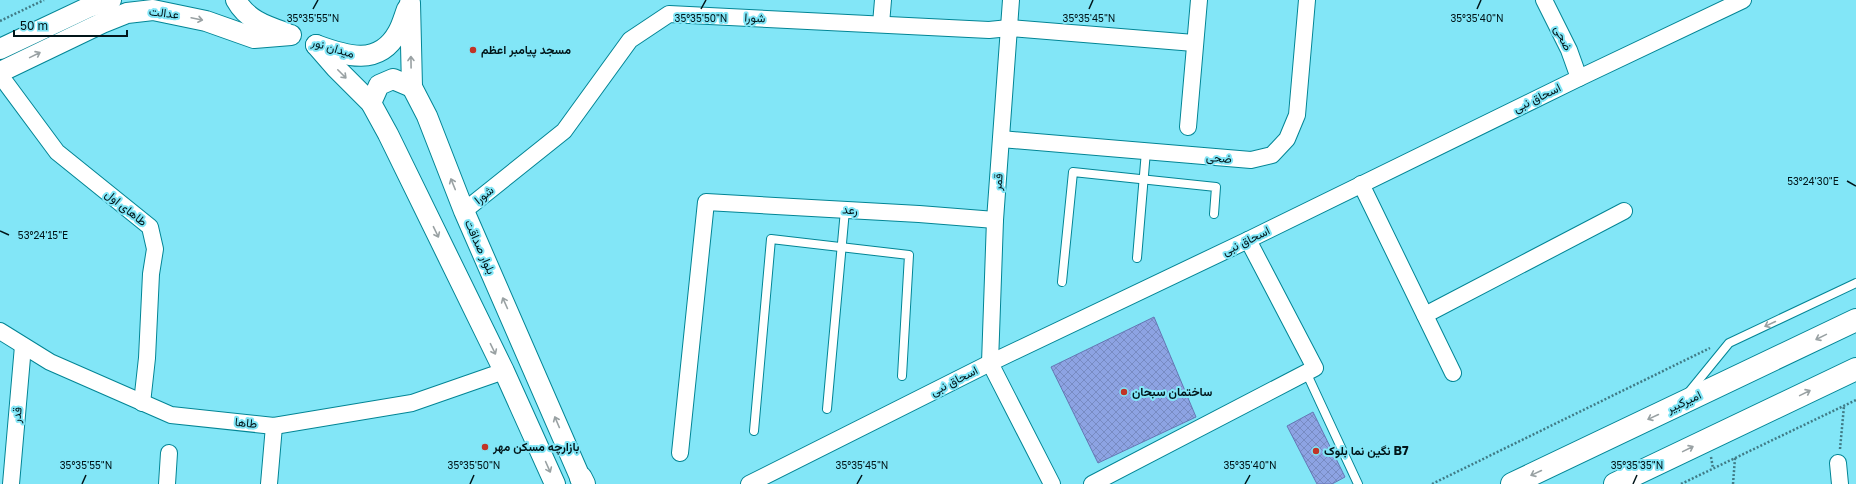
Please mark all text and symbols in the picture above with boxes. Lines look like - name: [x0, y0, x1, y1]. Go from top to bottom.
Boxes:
- street label: عدالت: [148, 3, 180, 22]
- street label: شورا: [744, 9, 766, 27]
- scale bar: [14, 12, 127, 38]
- text: 35°35'55"N: [287, 12, 339, 24]
- text: 35°35'50"N: [675, 12, 727, 24]
- text: 35°35'45"N: [1063, 12, 1115, 24]
- text: 35°35'40"N: [1450, 12, 1504, 24]
- one-way arrow: [190, 15, 203, 23]
- text: 50 m: [20, 18, 48, 33]
- street label: ضحی: [1550, 23, 1576, 53]
- street label: میدان نور: [309, 34, 356, 62]
- place label: مسجد پیامبر اعظم: [481, 42, 571, 58]
- marker: مسجد پیامبر اعظم: [468, 45, 478, 55]
- one-way arrow: [29, 51, 41, 58]
- one-way arrow: [407, 56, 415, 69]
- one-way arrow: [337, 69, 347, 79]
- street label: اسحاق نبی: [1510, 80, 1564, 116]
- street label: ضحی: [1205, 149, 1233, 167]
- street label: قمر: [989, 173, 1007, 192]
- text: 53°24'30"E: [1787, 175, 1839, 187]
- one-way arrow: [449, 178, 457, 190]
- street label: شورا: [471, 182, 497, 208]
- street label: طاهای اول: [102, 186, 150, 230]
- street label: رعد: [842, 202, 858, 218]
- street label: بلوار صداقت: [461, 217, 499, 277]
- street label: اسحاق نبی: [1219, 223, 1273, 259]
- one-way arrow: [433, 226, 440, 238]
- text: 53°24'15"E: [18, 229, 68, 241]
- one-way arrow: [500, 298, 508, 310]
- one-way arrow: [1764, 321, 1776, 328]
- one-way arrow: [1815, 334, 1827, 341]
- one-way arrow: [490, 343, 497, 355]
- street label: اسحاق نبی: [927, 362, 981, 400]
- place label: ساختمان سبحان: [1132, 384, 1213, 399]
- marker: ساختمان سبحان: [1119, 387, 1129, 397]
- street label: امیرکبیر: [1663, 387, 1704, 417]
- one-way arrow: [1799, 389, 1811, 396]
- street label: قدر: [8, 406, 26, 425]
- street label: طاها: [234, 414, 258, 431]
- one-way arrow: [1647, 414, 1659, 421]
- one-way arrow: [553, 417, 560, 429]
- place label: بازارچه مسکن مهر: [492, 439, 580, 455]
- marker: بازارچه مسکن مهر: [480, 442, 490, 452]
- place label: نگین نما بلوک B7: [1324, 443, 1409, 459]
- one-way arrow: [1682, 445, 1694, 452]
- marker: نگین نما بلوک B7: [1311, 446, 1321, 456]
- text: 35°35'55"N: [60, 459, 112, 471]
- text: 35°35'50"N: [448, 459, 500, 471]
- text: 35°35'45"N: [836, 459, 888, 471]
- text: 35°35'40"N: [1223, 459, 1277, 471]
- text: 35°35'35"N: [1611, 459, 1663, 471]
- one-way arrow: [545, 461, 552, 473]
- one-way arrow: [1530, 470, 1542, 477]

